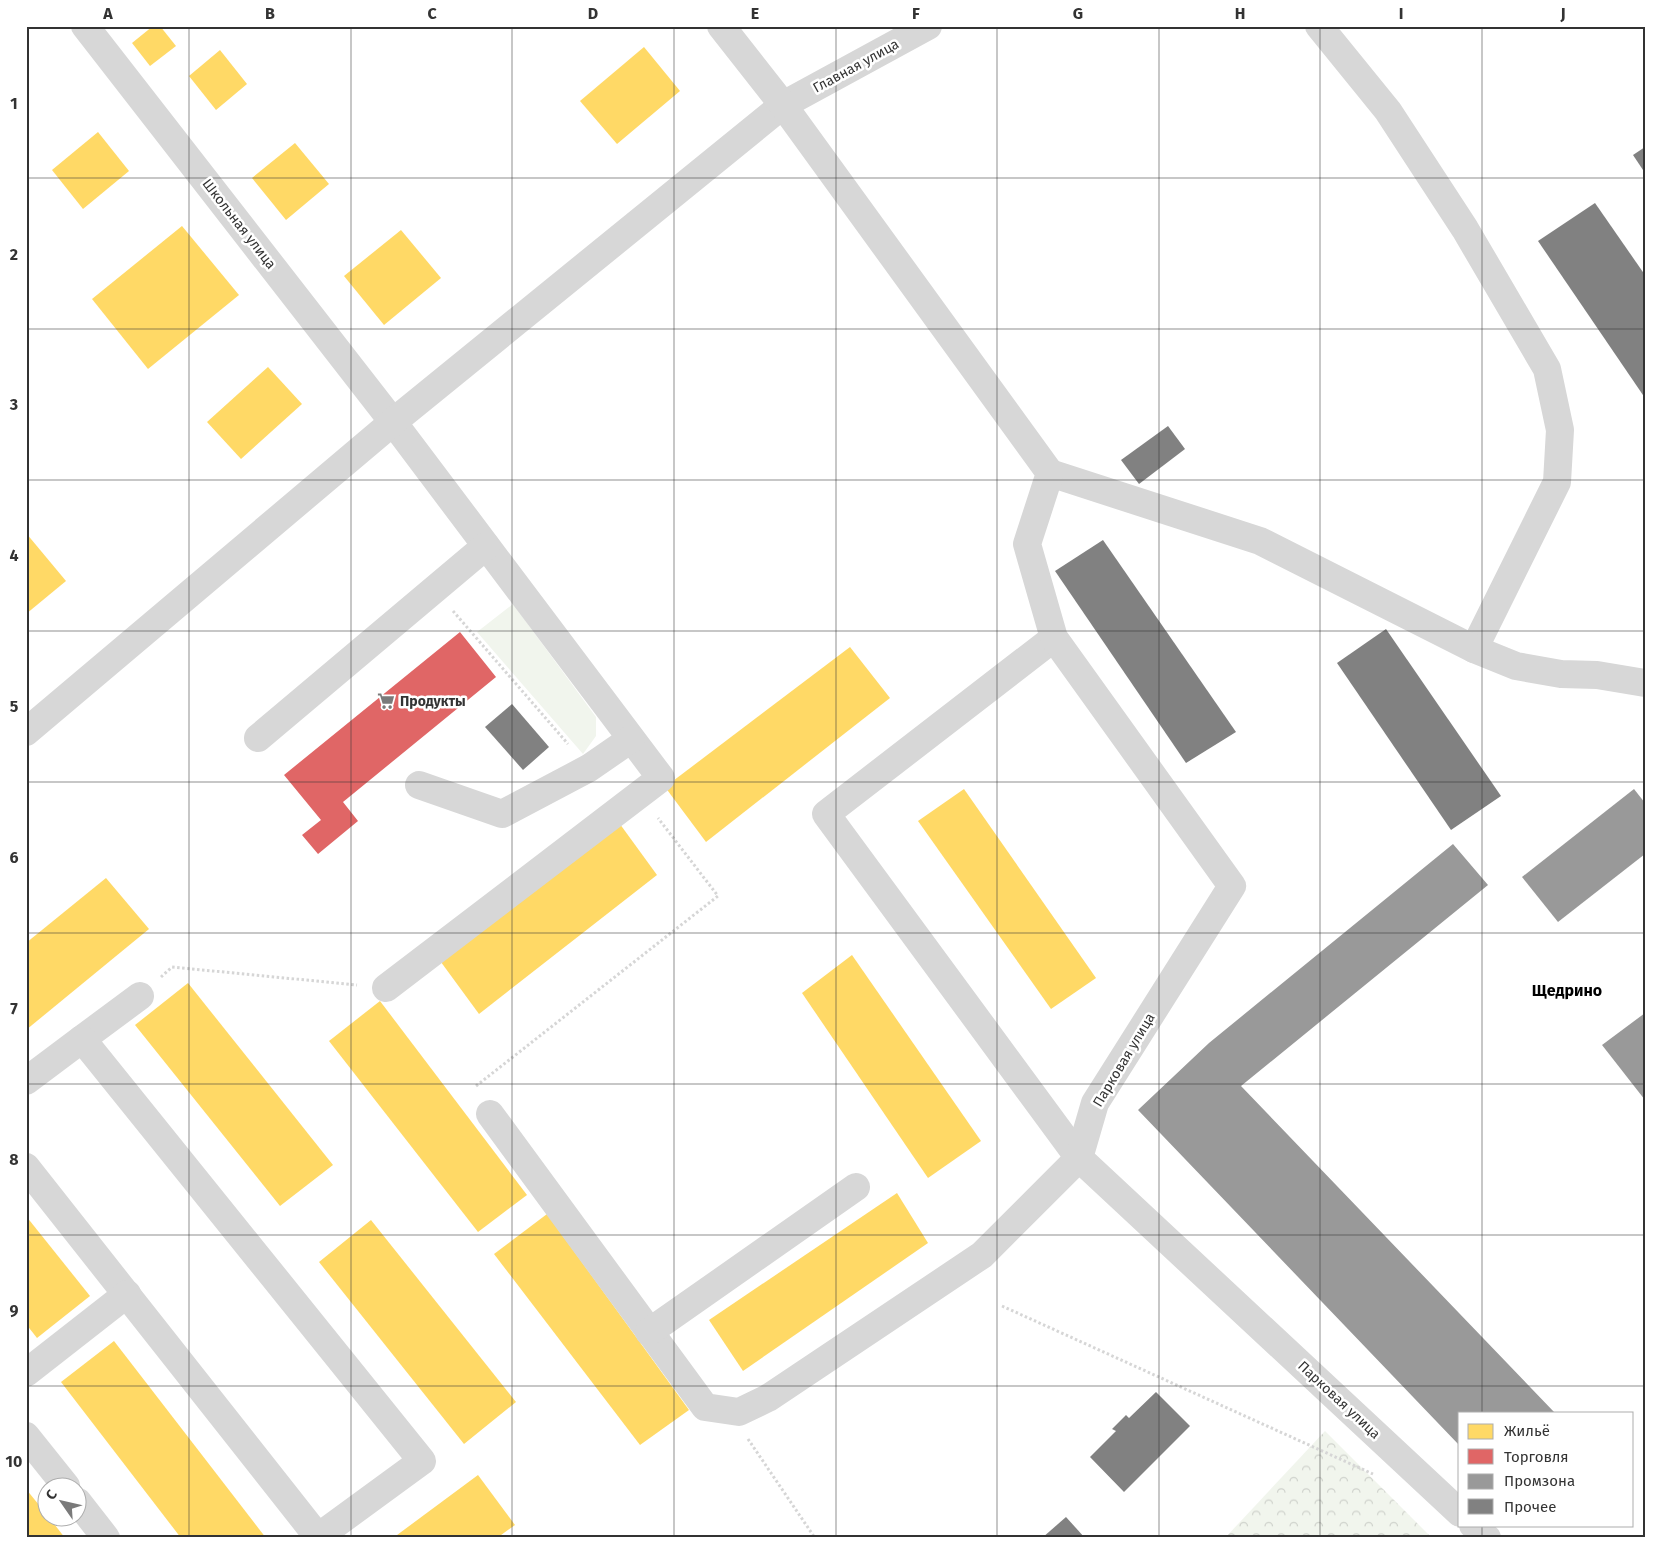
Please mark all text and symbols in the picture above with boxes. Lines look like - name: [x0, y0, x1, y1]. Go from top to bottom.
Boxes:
- text: A: [102, 4, 113, 23]
- text: B: [265, 4, 275, 23]
- text: C: [427, 4, 437, 23]
- text: D: [588, 4, 598, 23]
- text: E: [751, 4, 759, 23]
- text: F: [912, 4, 920, 23]
- text: G: [1073, 4, 1083, 23]
- text: H: [1235, 4, 1245, 23]
- text: I: [1399, 4, 1403, 23]
- text: J: [1559, 4, 1566, 23]
- street label: Главная улица: [810, 35, 902, 97]
- text: 1: [10, 94, 18, 113]
- street label: Школьная улица: [199, 176, 279, 272]
- text: 2: [10, 245, 18, 264]
- text: 3: [9, 395, 18, 414]
- text: 4: [9, 546, 19, 565]
- supermarket icon: Продукты: [376, 691, 396, 711]
- place label: Продукты: [400, 693, 466, 710]
- text: 5: [10, 697, 19, 716]
- text: 6: [9, 848, 19, 867]
- district label: Щедрино: [1532, 981, 1602, 1000]
- text: 7: [10, 999, 18, 1018]
- street label: Парковая улица: [1089, 1010, 1159, 1110]
- text: 8: [9, 1150, 19, 1169]
- text: 9: [10, 1301, 19, 1320]
- street label: Парковая улица: [1294, 1357, 1384, 1443]
- legend: [1458, 1412, 1634, 1526]
- text: Жильё: [1504, 1422, 1550, 1440]
- text: Торговля: [1504, 1448, 1569, 1466]
- text: 10: [6, 1452, 22, 1471]
- text: Промзона: [1504, 1472, 1575, 1490]
- north arrow: [38, 1476, 88, 1526]
- text: С: [42, 1487, 61, 1503]
- text: Прочее: [1504, 1498, 1556, 1516]

